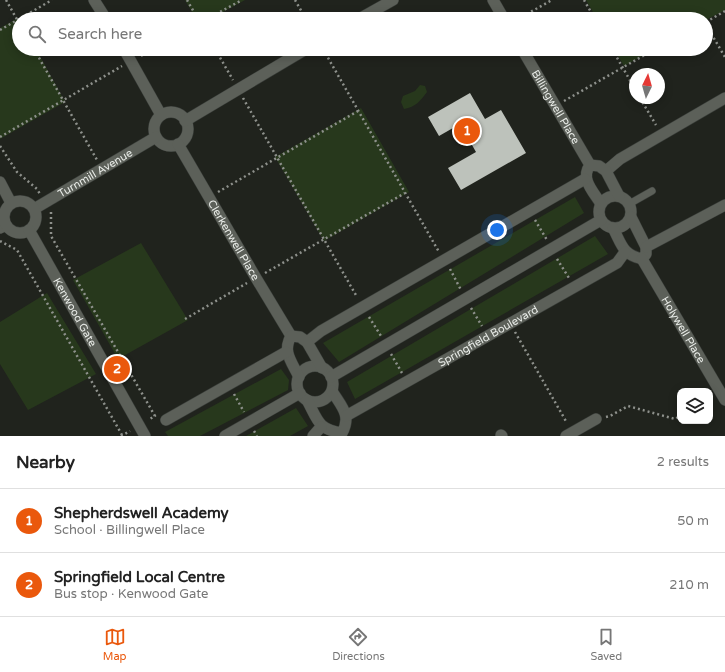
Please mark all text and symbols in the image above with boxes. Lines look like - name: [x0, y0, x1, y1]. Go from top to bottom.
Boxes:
- search box: [12, 12, 713, 56]
- icon: search: [26, 23, 48, 45]
- text: Search here: [58, 25, 142, 43]
- street label: Billingwell Place: [529, 68, 582, 146]
- north arrow: [629, 68, 665, 104]
- pin: 1: [454, 116, 480, 146]
- street label: Turnmill Avenue: [56, 146, 135, 200]
- street label: Clerkenwell Place: [205, 198, 262, 283]
- your location: [487, 220, 507, 240]
- street label: Kenwood Gate: [50, 275, 99, 349]
- street label: Holywell Place: [659, 294, 708, 366]
- street label: Springfield Boulevard: [436, 303, 541, 370]
- pin: 2: [104, 354, 130, 384]
- map controls: [677, 388, 713, 424]
- button: layers: [677, 388, 713, 424]
- text: Nearby: [16, 452, 75, 473]
- text: 2 results: [657, 454, 709, 470]
- text: Shepherdswell Academy: [54, 504, 229, 522]
- text: 1: [25, 513, 33, 529]
- text: 50 m: [677, 513, 709, 529]
- text: School · Billingwell Place: [54, 522, 205, 538]
- text: Springfield Local Centre: [54, 568, 225, 586]
- text: 2: [25, 577, 33, 593]
- text: 210 m: [669, 577, 709, 593]
- text: Bus stop · Kenwood Gate: [54, 586, 208, 602]
- tab: Map: [103, 626, 127, 663]
- tab: Directions: [332, 626, 385, 663]
- tab: Saved: [590, 626, 622, 663]

